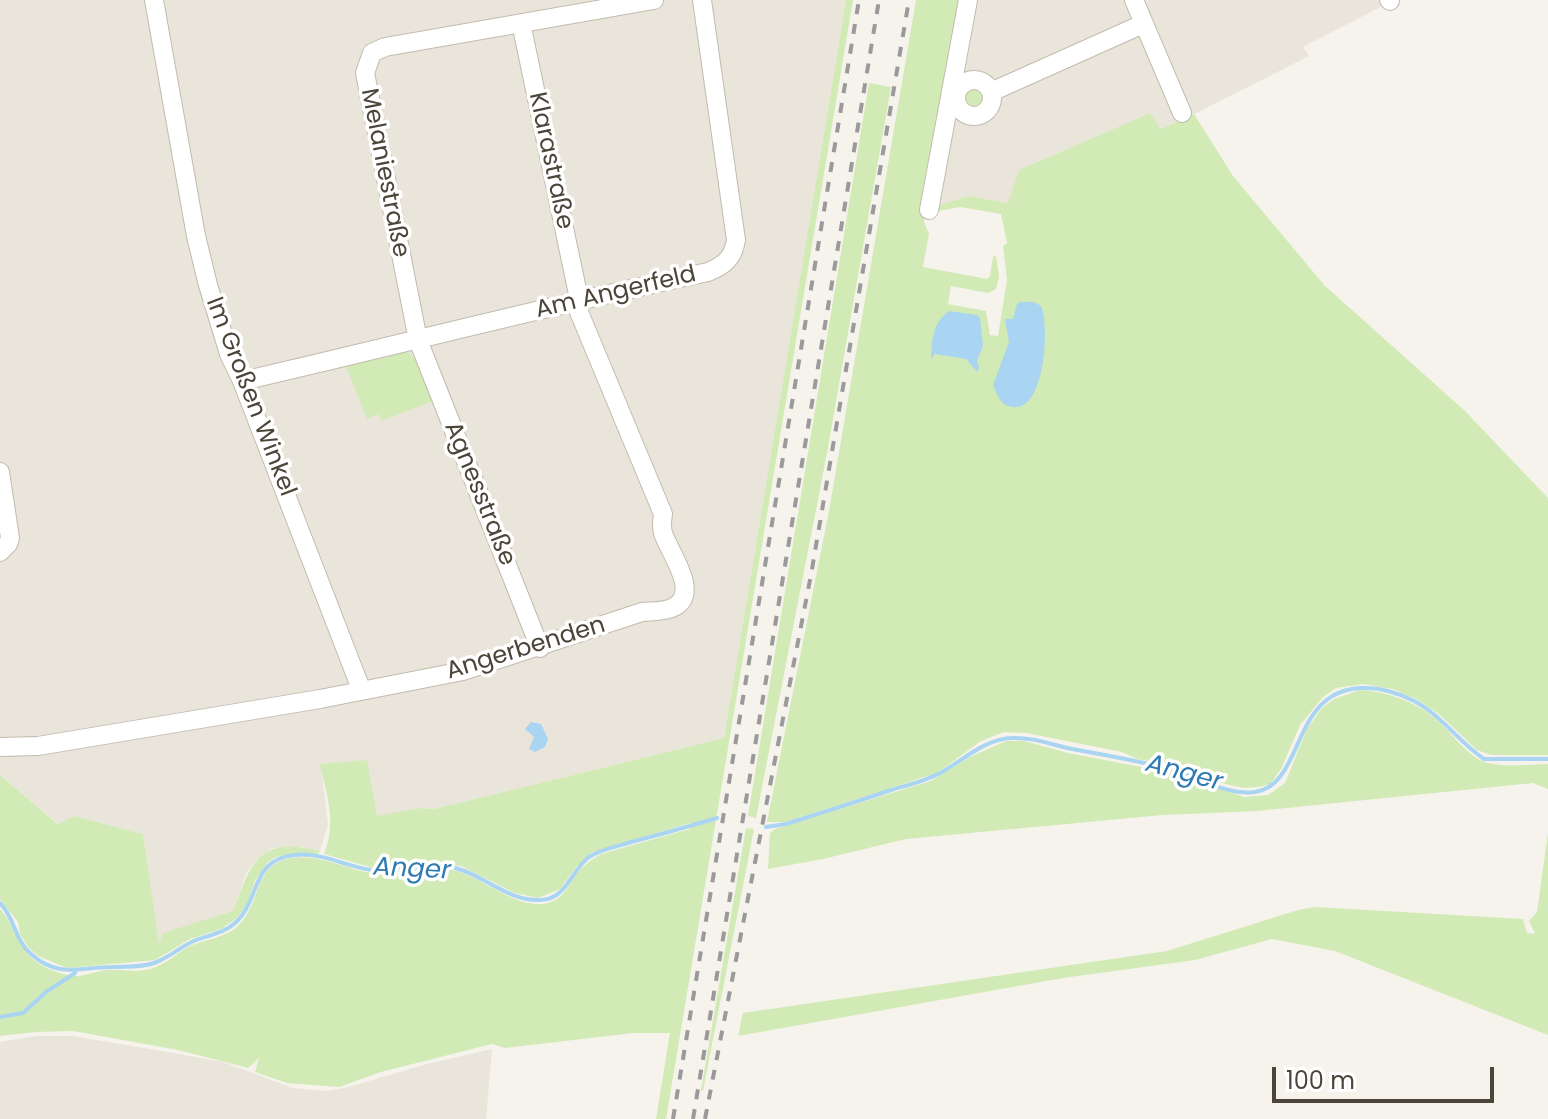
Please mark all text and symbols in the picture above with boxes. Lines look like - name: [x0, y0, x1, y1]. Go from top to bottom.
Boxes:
- street label: Melaniestraße: [354, 86, 414, 260]
- street label: Klarastraße: [521, 90, 579, 232]
- street label: Am Angerfeld: [533, 261, 699, 325]
- street label: Im Großen Winkel: [199, 293, 301, 501]
- street label: Agnesstraße: [437, 418, 521, 570]
- street label: Angerbenden: [443, 611, 609, 687]
- water label: Anger: [1143, 749, 1225, 799]
- water label: Anger: [372, 852, 452, 888]
- scale bar: [1276, 1051, 1498, 1101]
- text: 100 m: [1286, 1064, 1355, 1097]

